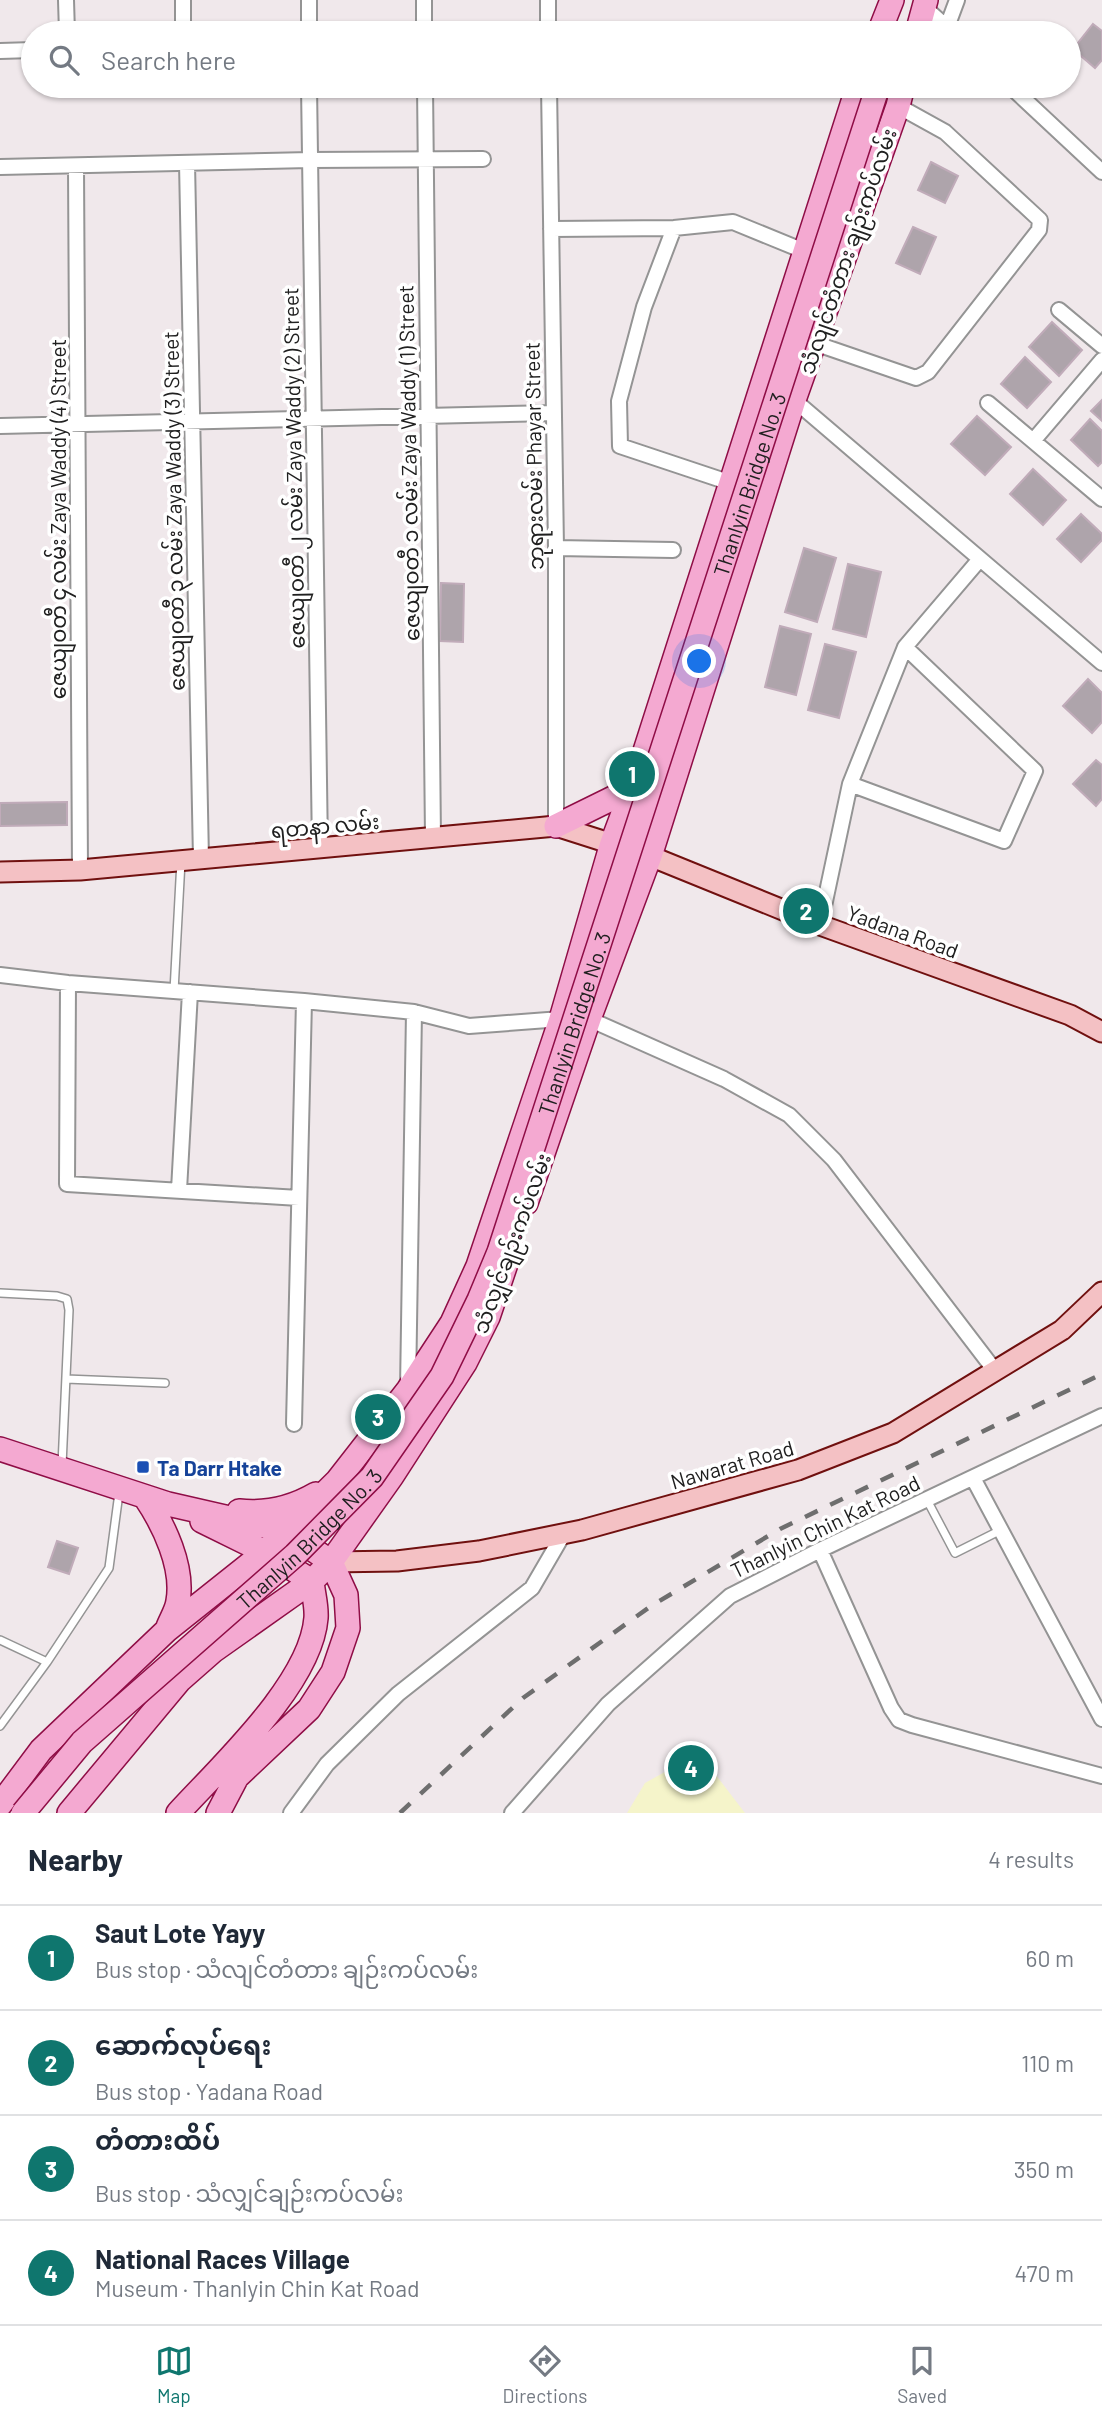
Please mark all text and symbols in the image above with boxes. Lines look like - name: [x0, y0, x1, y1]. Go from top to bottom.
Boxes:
- search box: [21, 21, 1081, 98]
- icon: search: [45, 41, 83, 79]
- text: Search here: [101, 44, 236, 75]
- street label: သံလျင်တံတား ချဉ်းကပ်လမ်း: [791, 124, 907, 379]
- street label: ဇေယျဝတီ ၁ လမ်း Zaya Waddy (1) Street: [390, 285, 431, 641]
- street label: ဇေယျဝတီ ၂ လမ်း Zaya Waddy (2) Street: [275, 287, 316, 649]
- street label: ဇေယျဝတီ ၃ လမ်း Zaya Waddy (3) Street: [155, 331, 196, 691]
- street label: ဇေယျဝတီ ၄ လမ်း Zaya Waddy (4) Street: [43, 339, 77, 699]
- street label: ဘုရားလမ်း Phayar Street: [517, 342, 553, 570]
- street label: Thanlyin Bridge No. 3: [707, 389, 790, 579]
- your location: [682, 644, 716, 678]
- pin: 1: [609, 748, 655, 800]
- street label: ရတနာ လမ်း: [269, 806, 381, 848]
- pin: 2: [783, 885, 829, 937]
- street label: Yadana Road: [844, 899, 962, 963]
- street label: Thanlyin Bridge No. 3: [532, 929, 615, 1118]
- street label: သံလျှင်ချဉ်းကပ်လမ်း: [465, 1149, 562, 1339]
- pin: 3: [355, 1391, 401, 1443]
- street label: Nawarat Road: [668, 1434, 796, 1494]
- place label: Ta Darr Htake: [157, 1455, 282, 1480]
- marker: Ta Darr Htake: [135, 1459, 151, 1475]
- street label: Thanlyin Bridge No. 3: [231, 1464, 386, 1614]
- street label: Thanlyin Chin Kat Road: [726, 1469, 924, 1583]
- pin: 4: [668, 1742, 714, 1794]
- text: Nearby: [28, 1841, 123, 1877]
- text: 4 results: [988, 1845, 1074, 1873]
- text: Saut Lote Yayy: [95, 1917, 265, 1948]
- text: 1: [47, 1944, 55, 1972]
- text: 60 m: [1026, 1944, 1074, 1972]
- text: Bus stop · သံလျင်တံတား ချဉ်းကပ်လမ်း: [95, 1955, 478, 1983]
- text: ဆောက်လုပ်ရေး: [95, 2029, 271, 2060]
- text: 2: [45, 2049, 57, 2077]
- text: 110 m: [1021, 2049, 1074, 2077]
- text: Bus stop · Yadana Road: [95, 2077, 323, 2105]
- text: တံတားထိပ်: [95, 2124, 220, 2155]
- text: 3: [45, 2155, 57, 2183]
- text: 350 m: [1014, 2155, 1074, 2183]
- text: Bus stop · သံလျှင်ချဉ်းကပ်လမ်း: [95, 2179, 404, 2207]
- text: National Races Village: [95, 2243, 350, 2274]
- text: 4: [44, 2259, 58, 2287]
- text: 470 m: [1015, 2259, 1074, 2287]
- text: Museum · Thanlyin Chin Kat Road: [95, 2274, 420, 2302]
- tab: Map: [155, 2342, 193, 2407]
- tab: Directions: [503, 2342, 588, 2407]
- tab: Saved: [897, 2342, 947, 2407]

